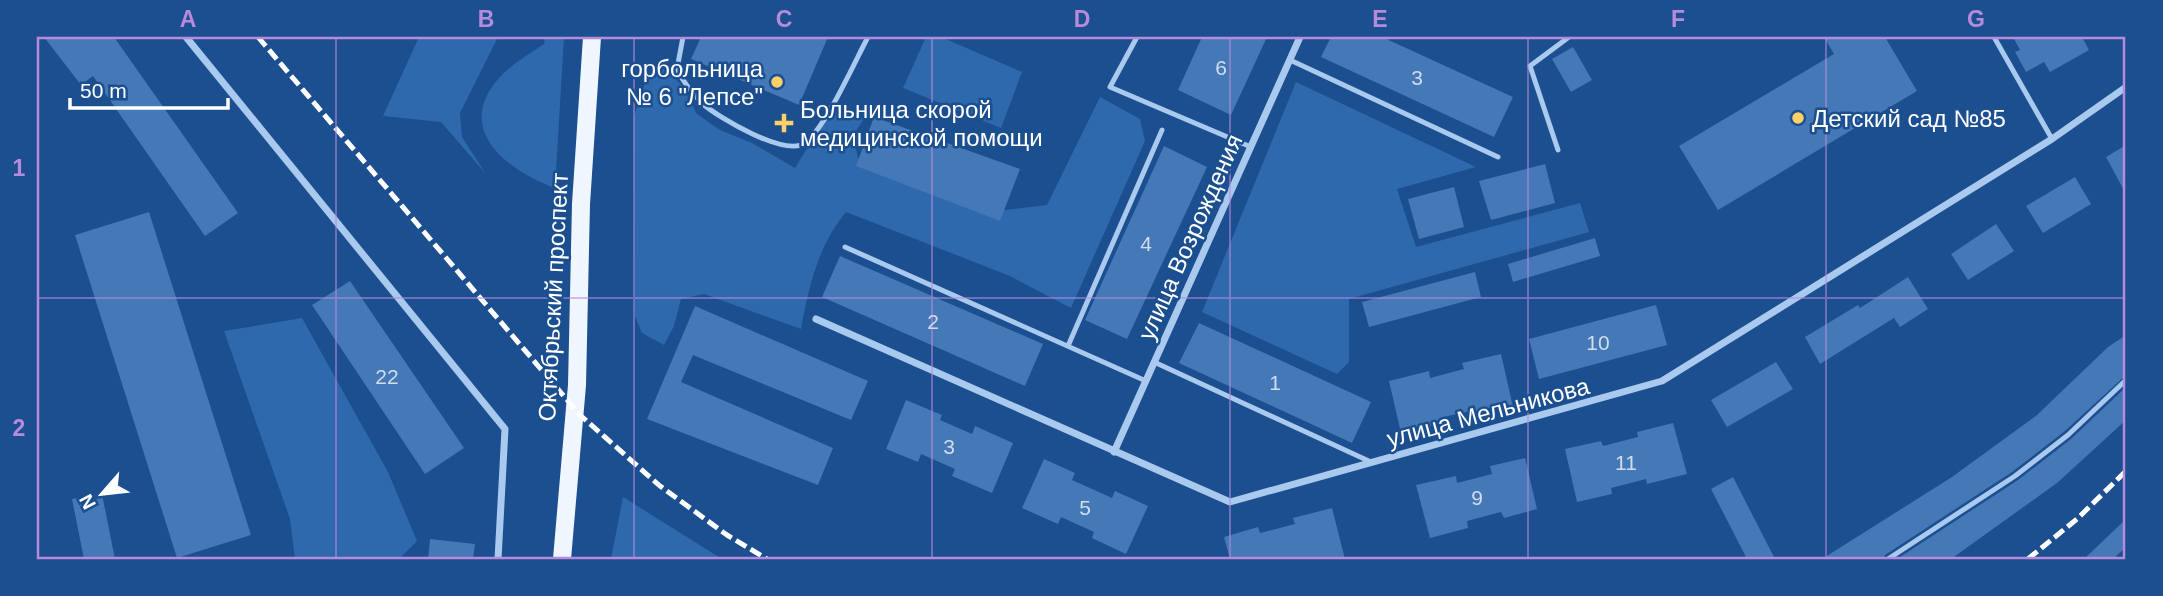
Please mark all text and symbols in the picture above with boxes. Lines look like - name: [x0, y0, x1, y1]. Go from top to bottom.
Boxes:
- text: A: [180, 6, 196, 32]
- text: B: [478, 6, 494, 32]
- text: C: [776, 6, 792, 32]
- text: D: [1074, 6, 1090, 32]
- text: E: [1372, 6, 1388, 32]
- text: F: [1671, 6, 1685, 32]
- text: G: [1967, 6, 1985, 32]
- place label: горбольница № 6 "Лепсе": [621, 55, 764, 110]
- house number: 6: [1215, 56, 1227, 79]
- scale bar: [70, 66, 228, 110]
- house number: 3: [1411, 66, 1423, 89]
- marker: горбольница № 6 "Лепсе": [769, 74, 785, 90]
- text: 50 m: [80, 79, 127, 102]
- place label: Больница скорой медицинской помощи: [800, 96, 1043, 151]
- place label: Детский сад №85: [1812, 105, 2006, 132]
- marker: Детский сад №85: [1790, 110, 1806, 126]
- marker: Больница скорой медицинской помощи: [774, 113, 794, 133]
- street label: улица Возрождения: [1132, 130, 1248, 344]
- text: 1: [13, 155, 26, 181]
- street label: Октябрьский проспект: [533, 172, 573, 422]
- house number: 4: [1140, 232, 1152, 255]
- house number: 2: [927, 310, 939, 333]
- house number: 10: [1586, 331, 1610, 354]
- house number: 22: [375, 365, 399, 388]
- house number: 1: [1269, 371, 1281, 394]
- street label: улица Мельникова: [1384, 372, 1593, 452]
- text: 2: [13, 415, 25, 441]
- house number: 3: [943, 435, 955, 458]
- house number: 11: [1615, 451, 1637, 474]
- north arrow: [66, 460, 136, 530]
- house number: 9: [1471, 486, 1483, 509]
- text: N: [75, 491, 100, 513]
- house number: 5: [1079, 496, 1091, 519]

